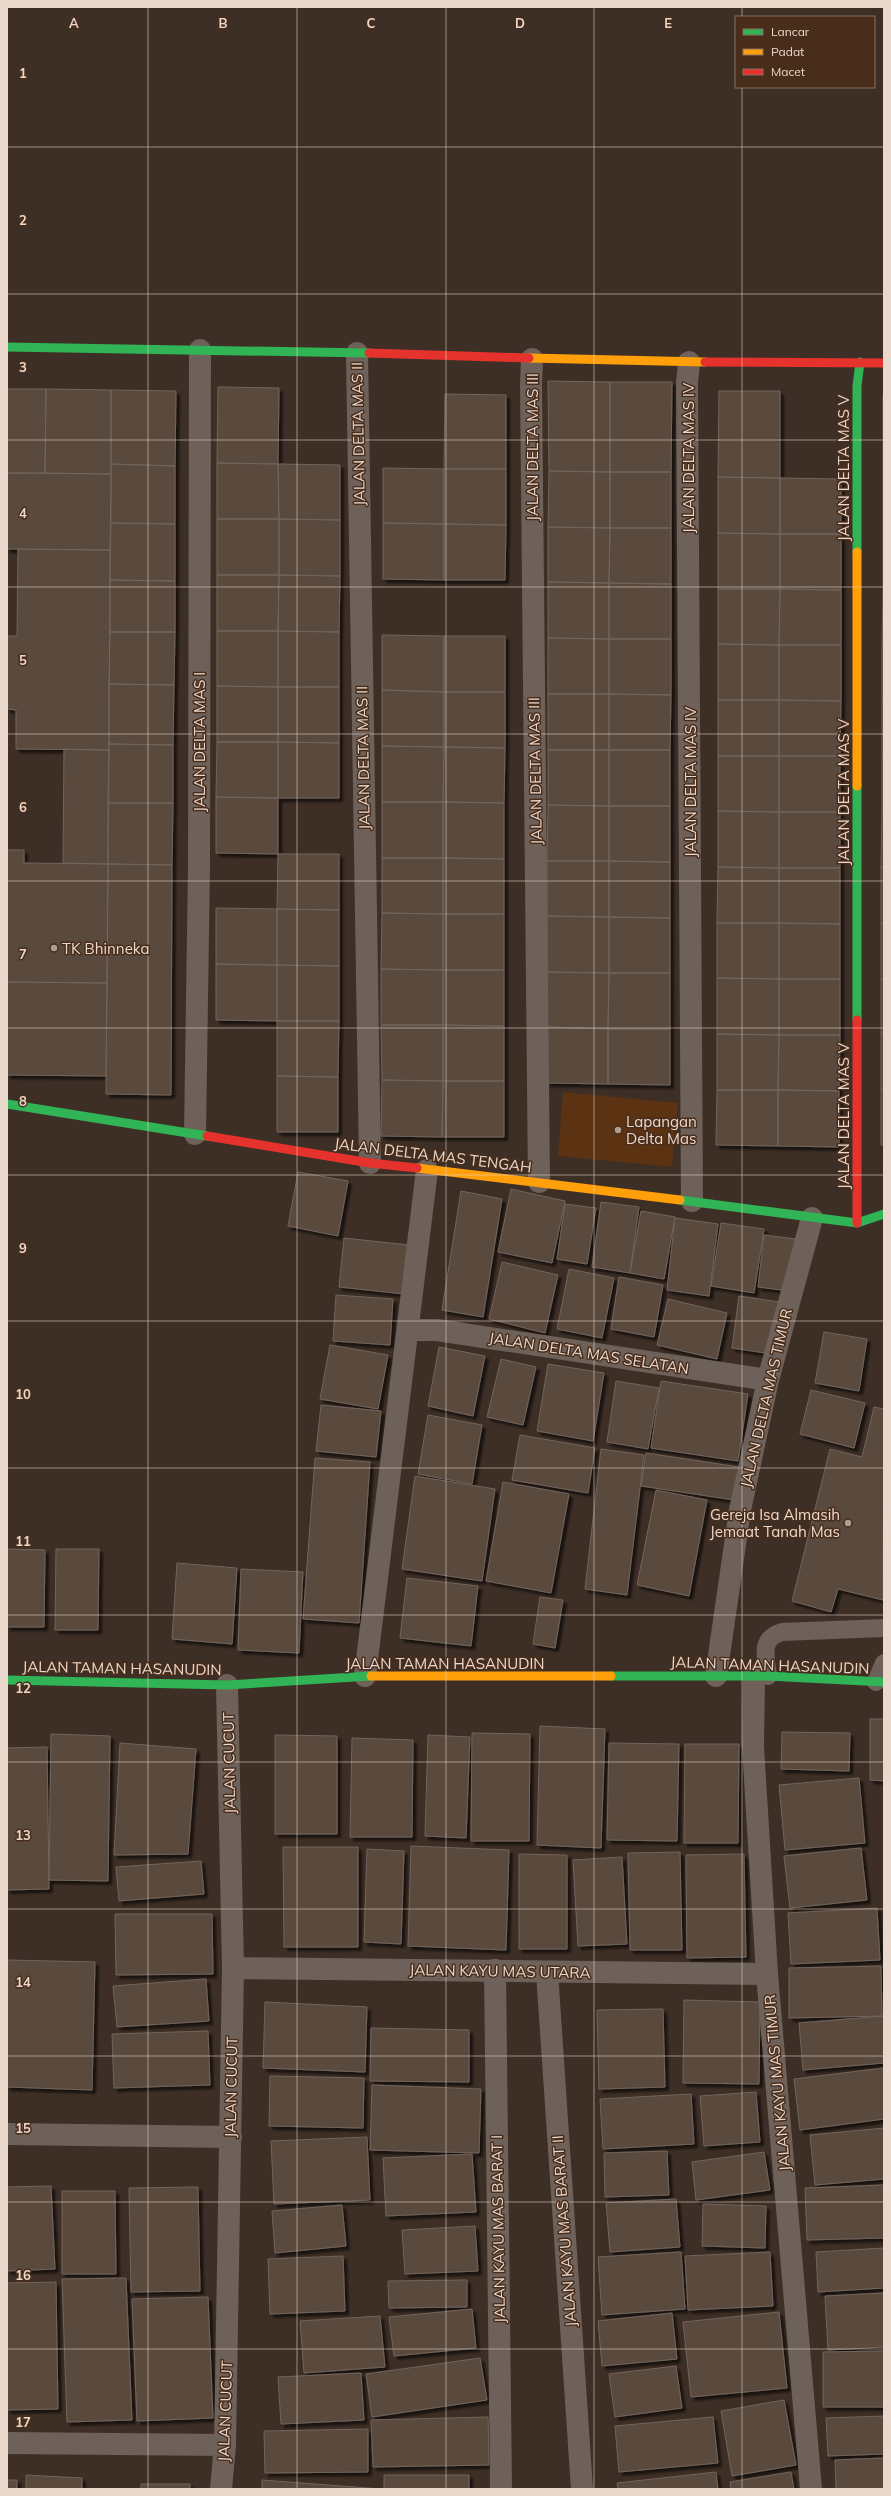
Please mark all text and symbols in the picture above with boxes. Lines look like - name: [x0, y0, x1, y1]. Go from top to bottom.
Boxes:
- text: A: [69, 15, 79, 31]
- text: B: [219, 15, 228, 31]
- text: C: [367, 15, 376, 31]
- text: D: [515, 15, 525, 31]
- text: E: [664, 15, 672, 31]
- legend: [735, 16, 875, 88]
- text: Lancar: [771, 24, 810, 39]
- text: Padat: [771, 44, 804, 59]
- text: Macet: [771, 64, 805, 79]
- text: 1: [19, 65, 27, 81]
- text: 2: [19, 212, 27, 228]
- text: 3: [19, 359, 27, 375]
- street label: JALAN DELTA MAS II: [347, 362, 369, 506]
- street label: JALAN DELTA MAS III: [523, 373, 542, 521]
- street label: JALAN DELTA MAS IV: [679, 382, 698, 533]
- street label: JALAN DELTA MAS V: [834, 394, 853, 541]
- text: 4: [19, 505, 27, 521]
- text: 5: [19, 652, 27, 668]
- street label: JALAN DELTA MAS I: [190, 672, 209, 812]
- street label: JALAN DELTA MAS II: [352, 686, 374, 830]
- street label: JALAN DELTA MAS III: [524, 697, 546, 845]
- street label: JALAN DELTA MAS IV: [681, 706, 700, 857]
- street label: JALAN DELTA MAS V: [834, 718, 853, 865]
- text: 6: [19, 799, 27, 815]
- place label: TK Bhinneka: [62, 939, 149, 958]
- marker: TK Bhinneka: [49, 943, 59, 953]
- text: 7: [19, 946, 27, 962]
- street label: JALAN DELTA MAS V: [834, 1042, 853, 1189]
- text: 8: [19, 1093, 27, 1109]
- place label: Lapangan Delta Mas: [626, 1112, 697, 1148]
- marker: Lapangan Delta Mas: [613, 1125, 623, 1135]
- street label: JALAN DELTA MAS TENGAH: [333, 1133, 533, 1177]
- text: 9: [19, 1240, 27, 1256]
- street label: JALAN DELTA MAS TIMUR: [736, 1307, 796, 1489]
- street label: JALAN DELTA MAS SELATAN: [488, 1328, 690, 1378]
- text: 10: [15, 1386, 31, 1402]
- place label: Gereja Isa Almasih Jemaat Tanah Mas: [710, 1505, 840, 1541]
- marker: Gereja Isa Almasih Jemaat Tanah Mas: [843, 1518, 853, 1528]
- text: 11: [15, 1533, 31, 1549]
- street label: JALAN TAMAN HASANUDIN: [670, 1652, 870, 1678]
- street label: JALAN TAMAN HASANUDIN: [345, 1654, 545, 1673]
- street label: JALAN TAMAN HASANUDIN: [22, 1657, 222, 1679]
- text: 12: [15, 1680, 31, 1696]
- street label: JALAN CUCUT: [219, 1712, 239, 1814]
- text: 13: [15, 1827, 31, 1843]
- street label: JALAN KAYU MAS UTARA: [409, 1960, 591, 1982]
- text: 14: [15, 1974, 31, 1990]
- street label: JALAN KAYU MAS TIMUR: [760, 1994, 794, 2172]
- street label: JALAN CUCUT: [221, 2036, 241, 2138]
- text: 15: [15, 2120, 31, 2136]
- street label: JALAN KAYU MAS BARAT I: [487, 2135, 509, 2323]
- street label: JALAN KAYU MAS BARAT II: [548, 2135, 580, 2327]
- text: 16: [15, 2267, 31, 2283]
- street label: JALAN CUCUT: [214, 2360, 236, 2462]
- text: 17: [15, 2414, 31, 2430]

